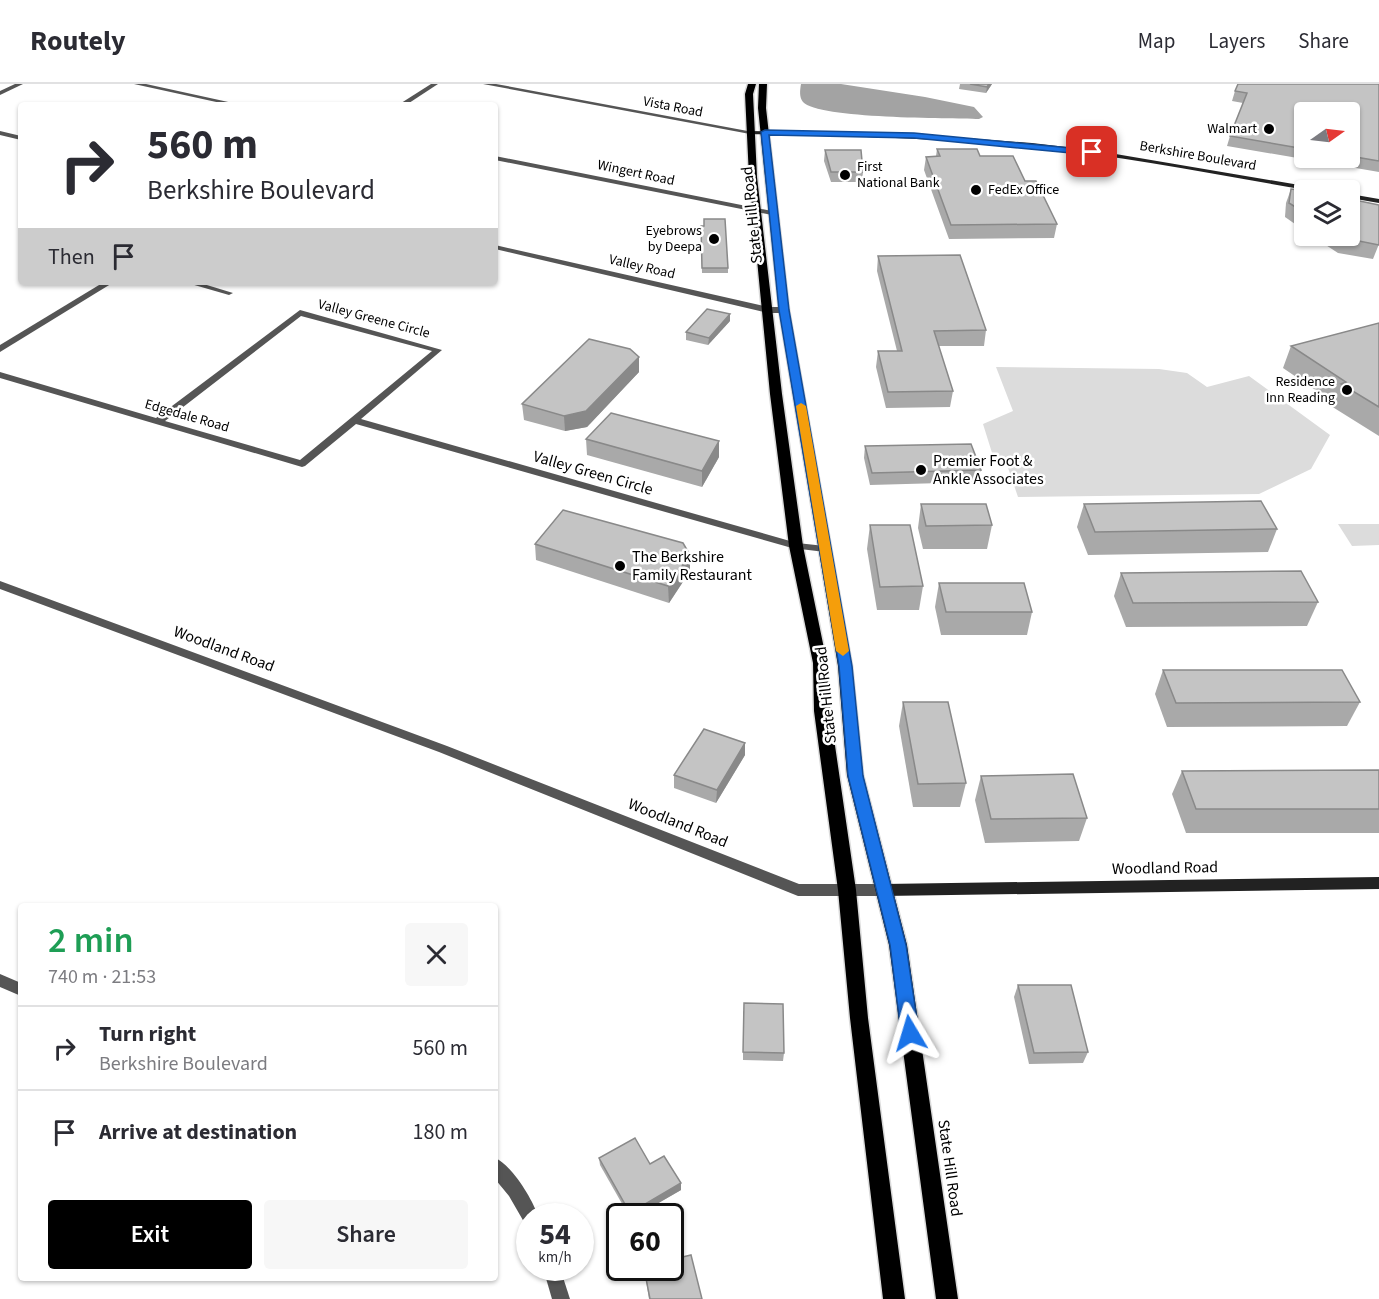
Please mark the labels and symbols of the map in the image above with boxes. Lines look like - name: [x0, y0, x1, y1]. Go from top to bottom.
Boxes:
- street label: Vista Road: [641, 91, 705, 123]
- north arrow: [1294, 102, 1360, 168]
- place label: Walmart: [1207, 119, 1257, 139]
- marker: Walmart: [1262, 122, 1276, 136]
- pin: [1066, 126, 1117, 177]
- street label: Berkshire Boulevard: [1138, 136, 1258, 176]
- street label: Wingert Road: [596, 155, 676, 191]
- place label: First National Bank: [857, 157, 940, 193]
- street label: State Hill Road: [736, 165, 768, 265]
- marker: First National Bank: [838, 168, 852, 182]
- place label: FedEx Office: [988, 180, 1059, 200]
- marker: FedEx Office: [969, 183, 983, 197]
- place label: Eyebrows by Deepa: [645, 221, 702, 257]
- marker: Eyebrows by Deepa: [707, 232, 721, 246]
- street label: Valley Road: [607, 250, 677, 284]
- street label: Valley Greene Circle: [316, 294, 432, 344]
- place label: Residence Inn Reading: [1266, 372, 1335, 408]
- marker: Residence Inn Reading: [1340, 383, 1354, 397]
- street label: Edgedale Road: [142, 394, 232, 438]
- street label: Valley Green Circle: [531, 445, 656, 501]
- place label: Premier Foot & Ankle Associates: [933, 450, 1044, 490]
- marker: Premier Foot & Ankle Associates: [914, 463, 928, 477]
- place label: The Berkshire Family Restaurant: [632, 546, 752, 586]
- marker: The Berkshire Family Restaurant: [613, 559, 627, 573]
- street label: Woodland Road: [170, 621, 278, 677]
- street label: State Hill Road: [810, 645, 842, 745]
- street label: Woodland Road: [625, 793, 731, 853]
- street label: Woodland Road: [1112, 856, 1218, 880]
- position arrow: [878, 1001, 942, 1065]
- street label: State Hill Road: [932, 1118, 968, 1218]
- speed limit sign: 60: [606, 1203, 684, 1281]

